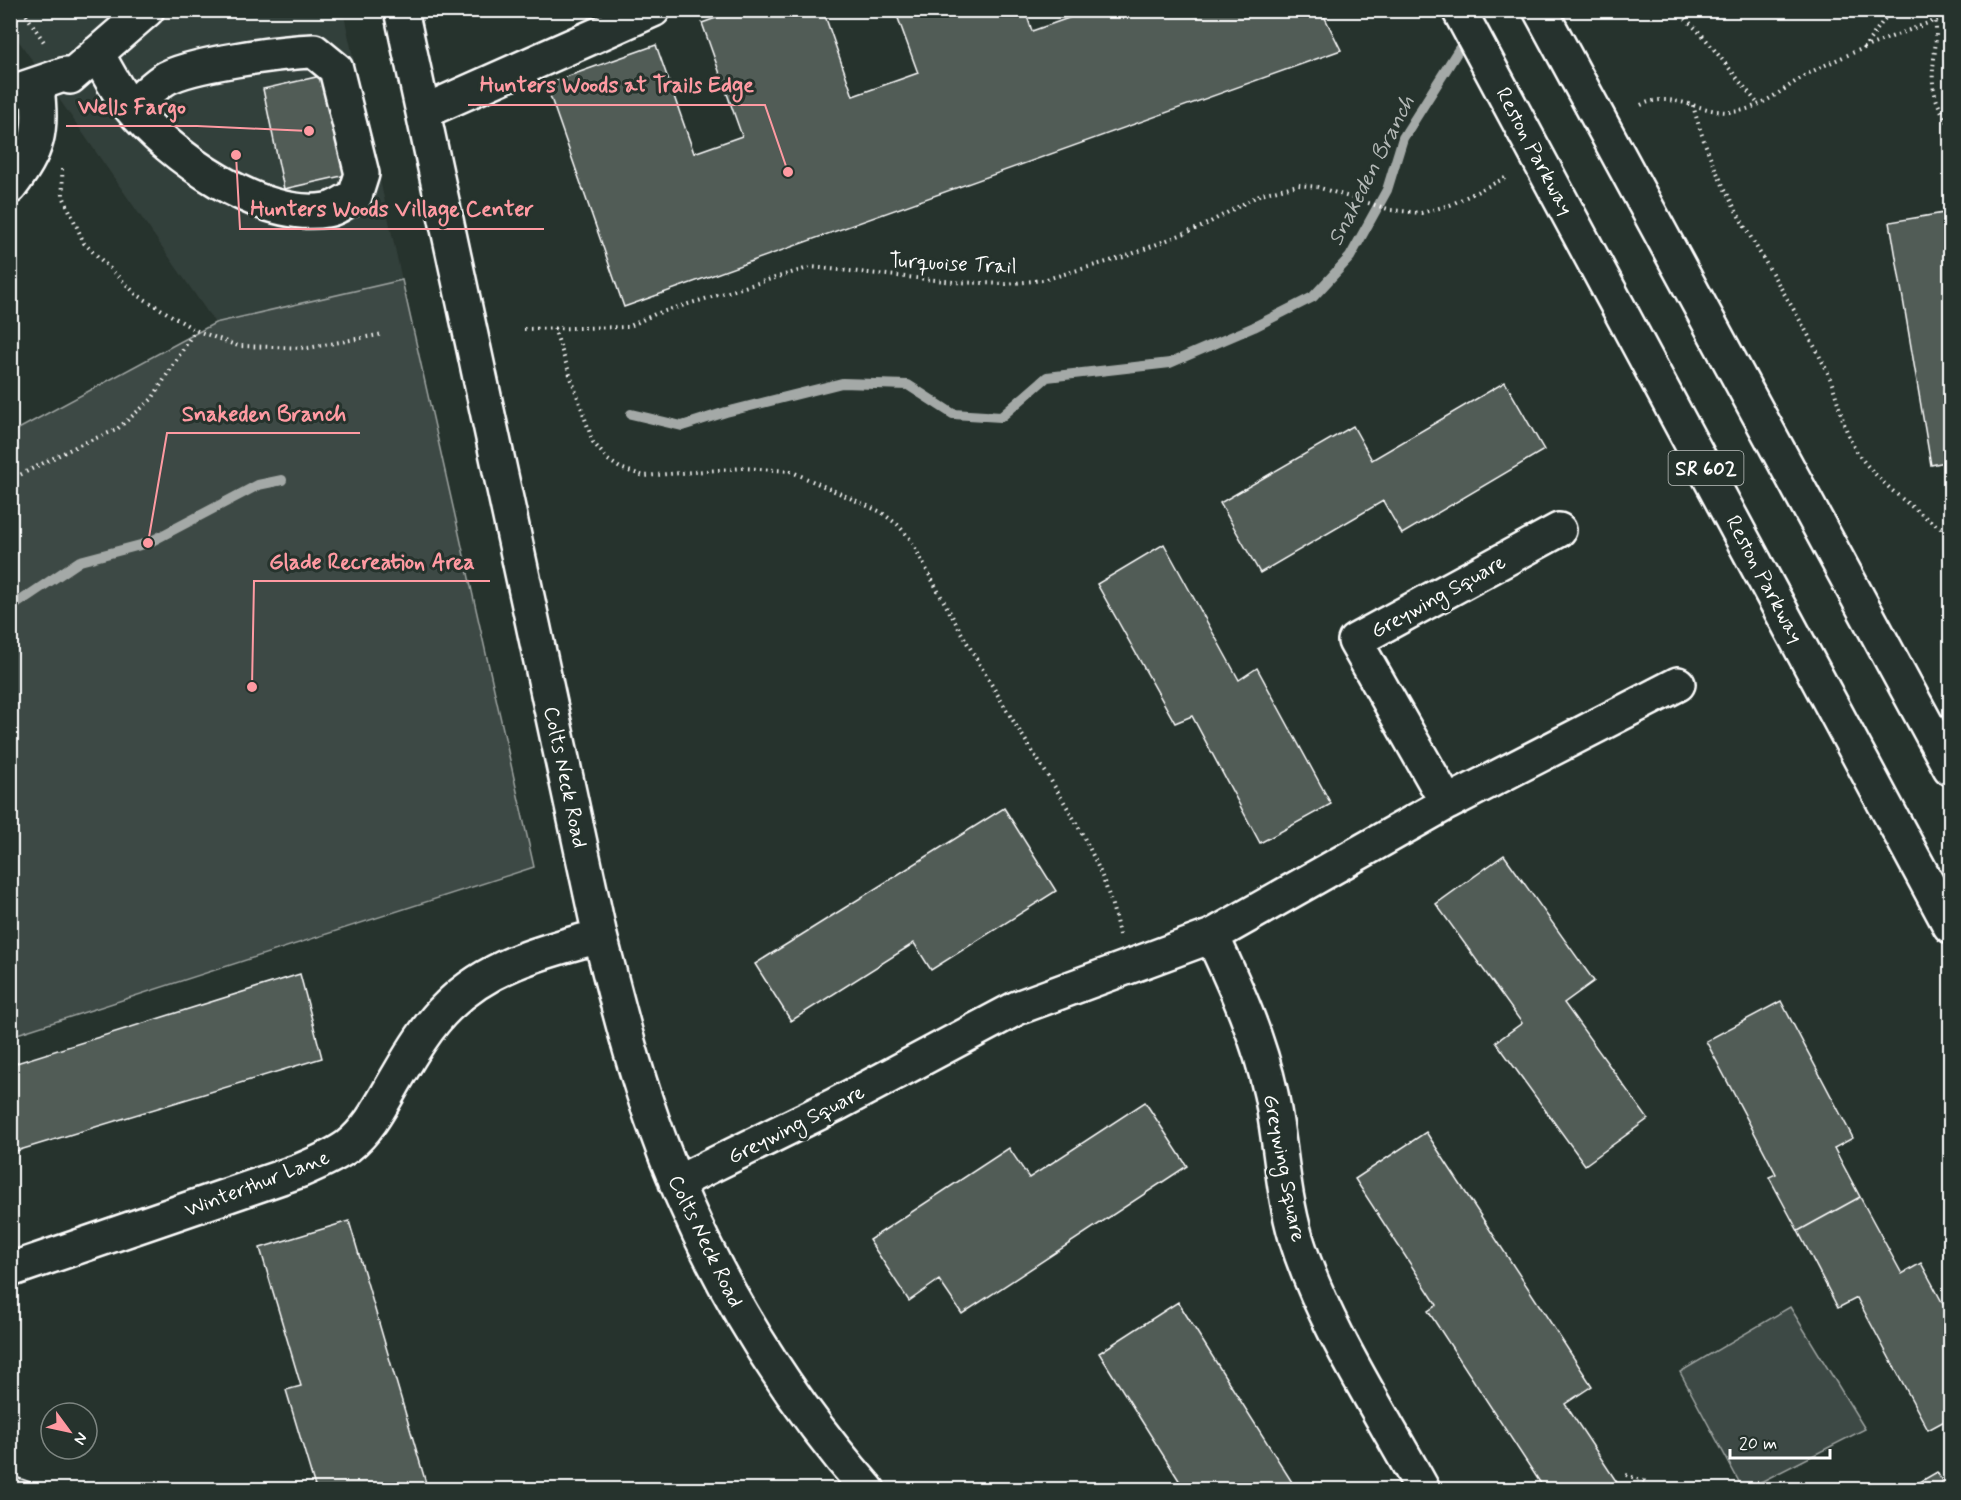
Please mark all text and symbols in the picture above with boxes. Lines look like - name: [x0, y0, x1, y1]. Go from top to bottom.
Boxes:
- callout: Hunters Woods at Trails Edge: [468, 65, 765, 105]
- text: Hunters Woods at Trails Edge: [480, 72, 754, 103]
- street label: Reston Parkway: [1489, 83, 1580, 220]
- callout: Wells Fargo: [66, 86, 197, 126]
- water label: Snakeden Branch: [1322, 91, 1422, 251]
- text: Wells Fargo: [77, 94, 186, 123]
- callout: Hunters Woods Village Center: [240, 189, 544, 229]
- text: Hunters Woods Village Center: [250, 196, 535, 227]
- street label: Turquoise Trail: [888, 247, 1017, 281]
- callout: Snakeden Branch: [167, 393, 360, 433]
- text: Snakeden Branch: [182, 401, 346, 429]
- road number: SR 602: [1668, 451, 1744, 485]
- street label: Reston Parkway: [1719, 511, 1810, 648]
- callout: Glade Recreation Area: [254, 541, 490, 581]
- street label: Greywing Square: [1366, 548, 1512, 646]
- text: Glade Recreation Area: [269, 549, 475, 577]
- street label: Colts Neck Road: [536, 704, 594, 851]
- street label: Greywing Square: [723, 1078, 870, 1172]
- street label: Greywing Square: [1255, 1092, 1312, 1245]
- street label: Winterthur Lane: [181, 1143, 334, 1224]
- street label: Colts Neck Road: [661, 1171, 749, 1312]
- north arrow: [39, 1401, 99, 1461]
- scale bar: [1730, 1422, 1830, 1460]
- text: N: [69, 1428, 92, 1449]
- text: 20 m: [1739, 1432, 1777, 1456]

